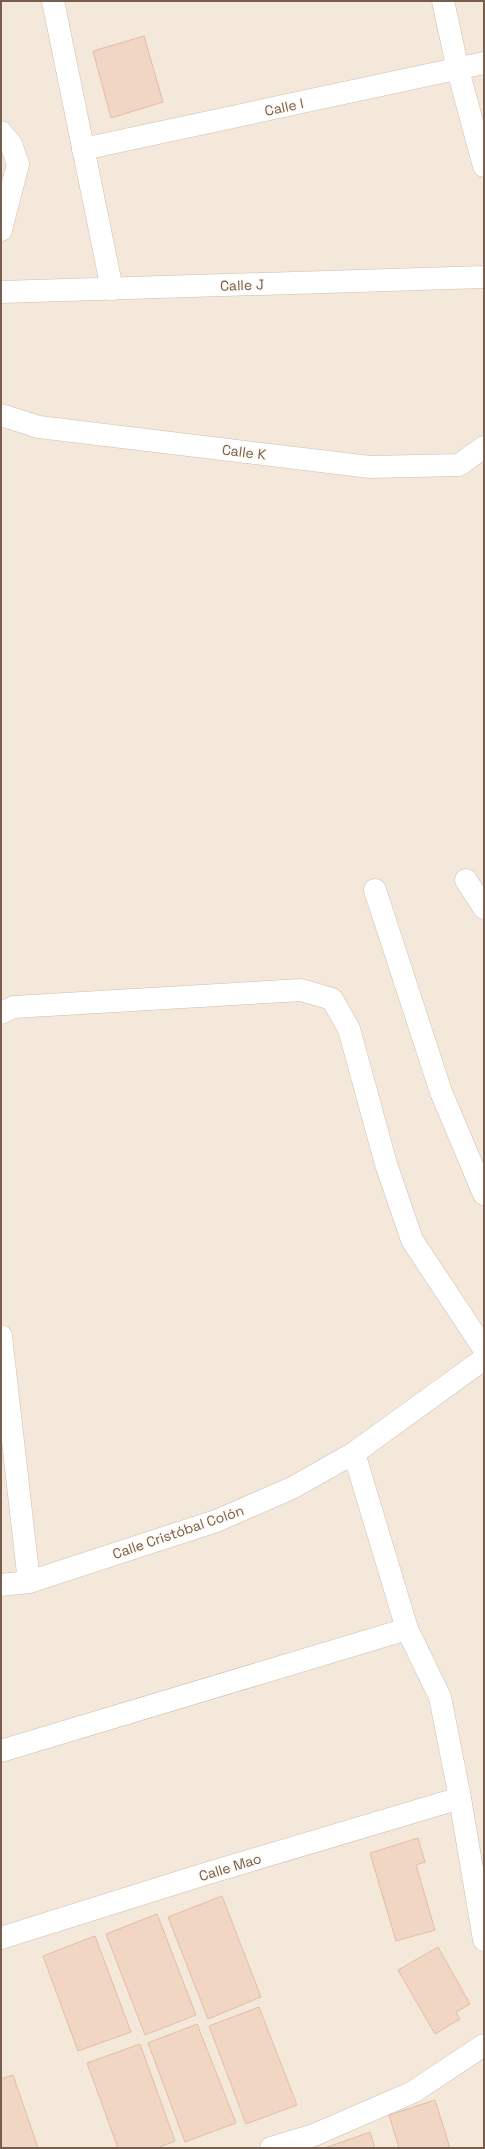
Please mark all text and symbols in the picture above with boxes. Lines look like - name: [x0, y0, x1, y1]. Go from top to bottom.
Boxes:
- street label: Calle I: [263, 94, 305, 120]
- street label: Calle J: [220, 275, 264, 295]
- street label: Calle K: [221, 440, 268, 464]
- street label: Calle Cristóbal Colón: [110, 1501, 246, 1563]
- street label: Calle Mao: [197, 1849, 263, 1885]

